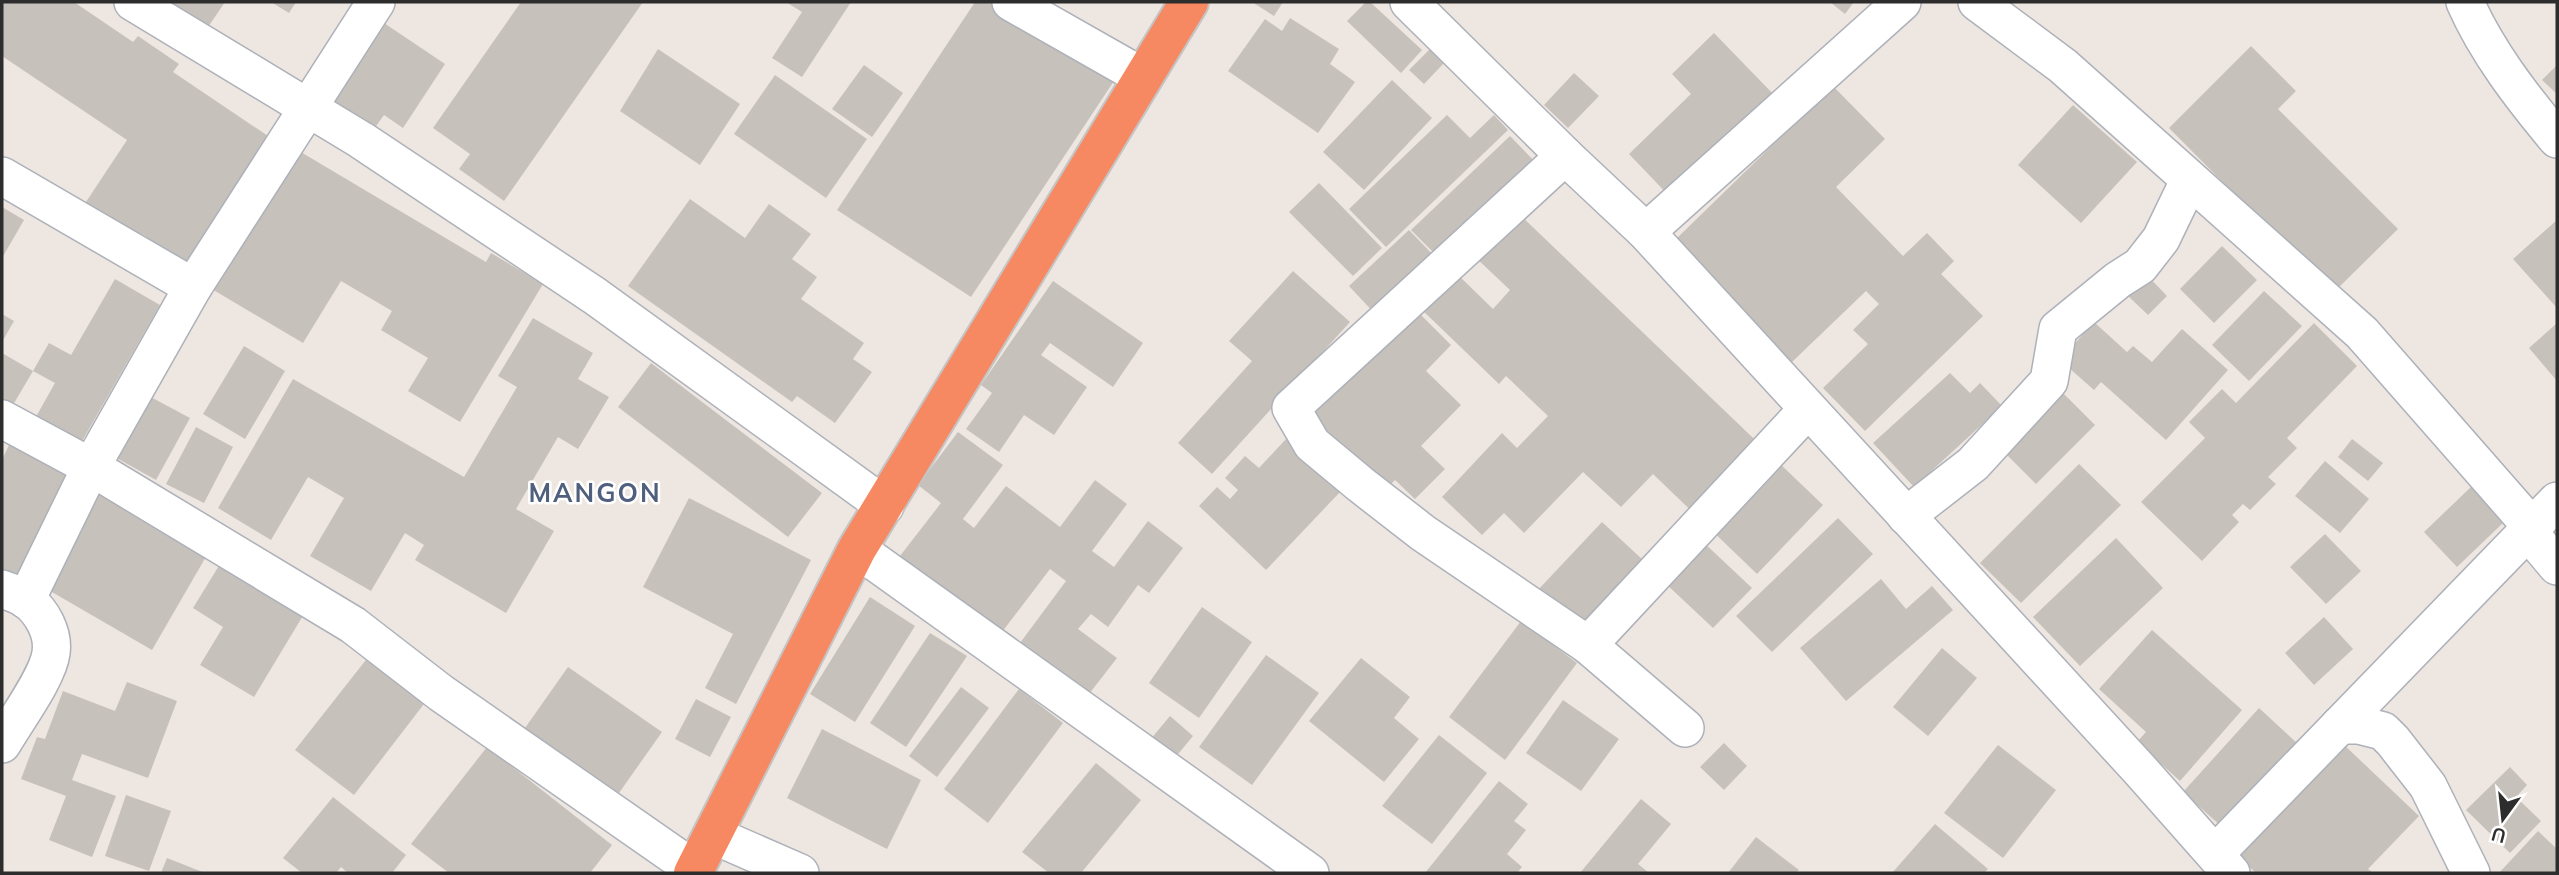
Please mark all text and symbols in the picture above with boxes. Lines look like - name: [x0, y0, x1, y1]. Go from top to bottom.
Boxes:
- district label: MANGON: [528, 476, 662, 509]
- north arrow: [2468, 784, 2538, 854]
- text: U: [2489, 822, 2508, 849]

